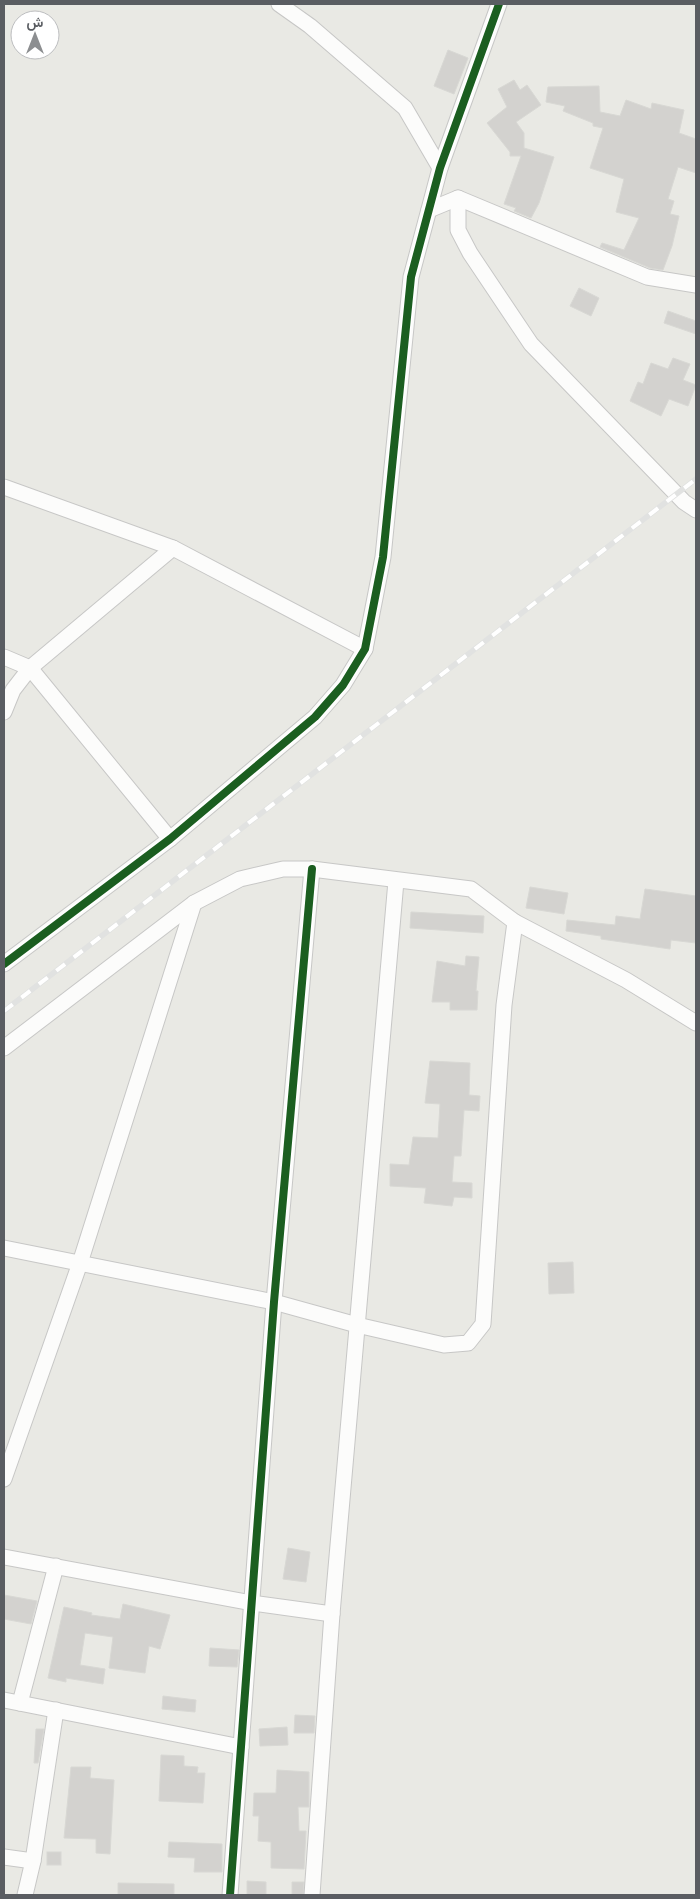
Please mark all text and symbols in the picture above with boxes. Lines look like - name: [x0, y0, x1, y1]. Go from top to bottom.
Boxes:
- north arrow: [10, 10, 60, 60]
- text: ش: [27, 13, 44, 31]

